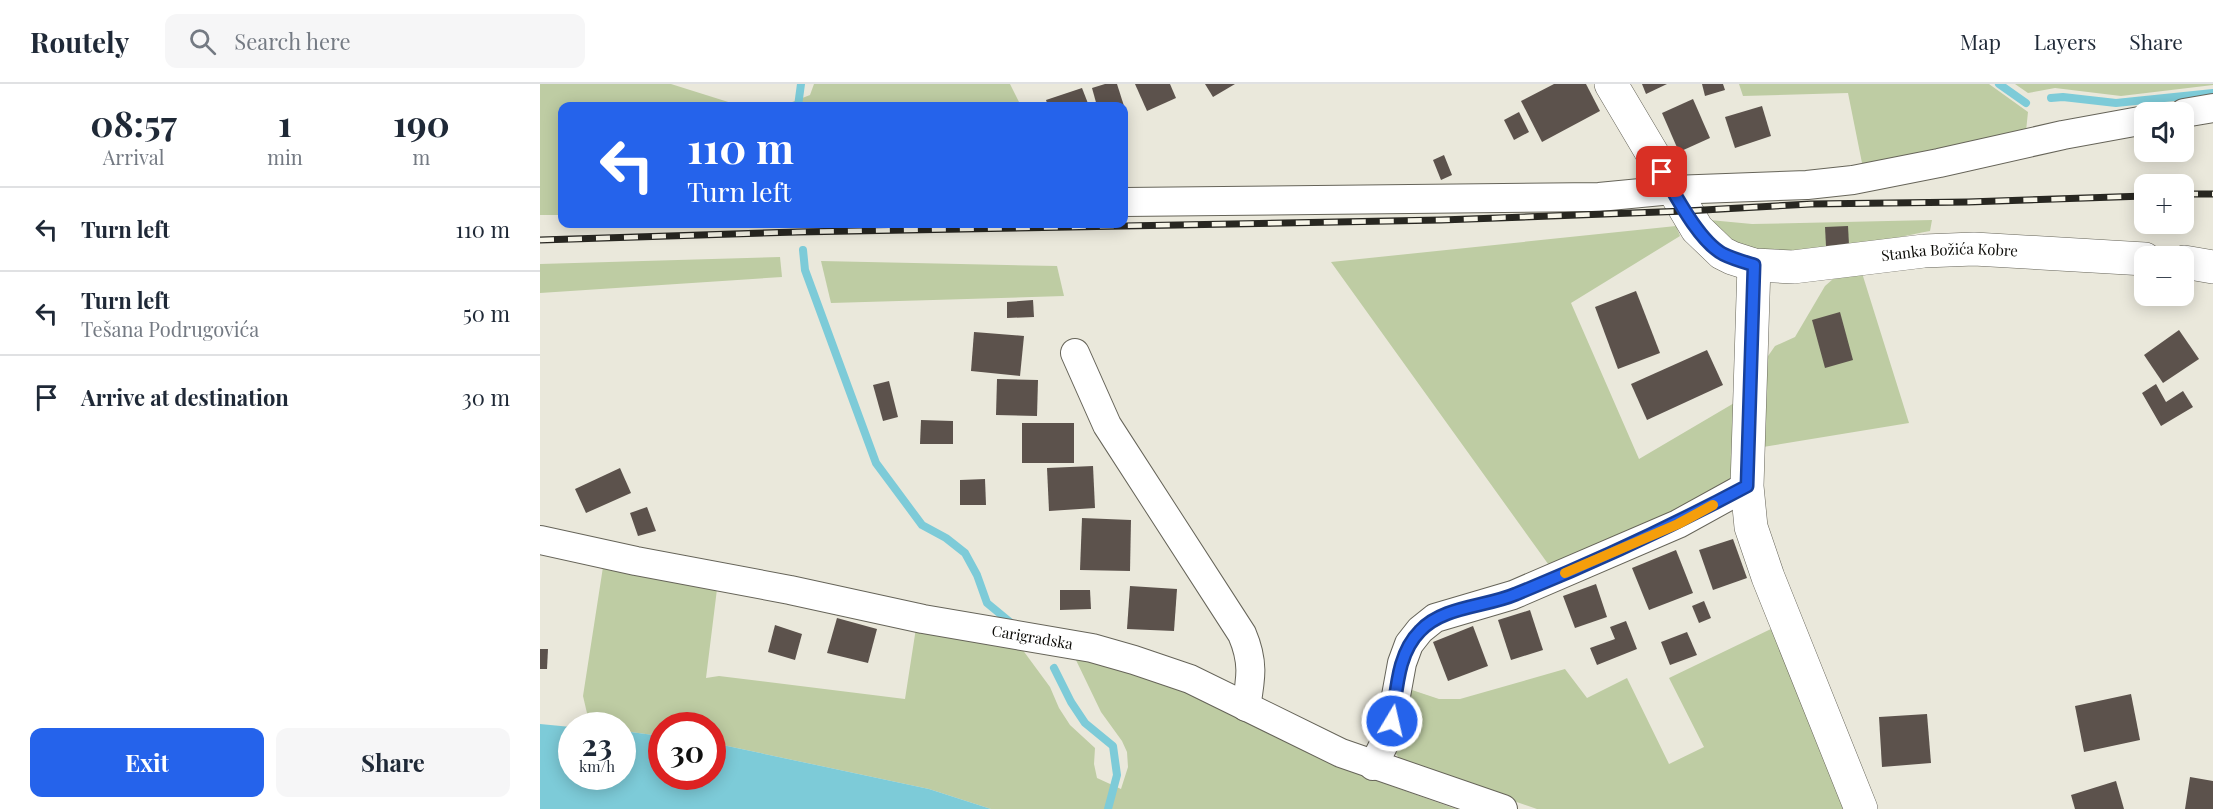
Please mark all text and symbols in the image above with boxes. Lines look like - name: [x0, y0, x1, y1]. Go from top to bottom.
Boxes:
- search box: [165, 14, 585, 68]
- text: Routely: [30, 23, 129, 60]
- icon: search: [186, 25, 219, 58]
- text: Search here: [234, 26, 351, 56]
- text: Map: [1960, 27, 2001, 55]
- text: Layers: [2034, 27, 2096, 55]
- text: Share: [2129, 27, 2183, 55]
- text: 08:57: [90, 98, 177, 146]
- text: 1: [278, 98, 292, 146]
- text: 190: [393, 98, 450, 146]
- map controls: [2134, 102, 2194, 306]
- button: sound: [2134, 102, 2194, 162]
- text: 110 m: [687, 119, 794, 175]
- icon: left: [588, 126, 666, 204]
- text: Arrival: [103, 143, 164, 170]
- text: min: [267, 143, 303, 170]
- text: m: [412, 143, 430, 170]
- pin: [1636, 146, 1687, 197]
- icon: arrive: [1645, 155, 1678, 188]
- text: Turn left: [687, 173, 791, 209]
- button: +: [2134, 174, 2194, 234]
- icon: left: [30, 213, 63, 246]
- text: Turn left: [81, 214, 170, 244]
- text: 110 m: [456, 214, 510, 244]
- street label: Stanka Božića Kobre: [1880, 238, 2019, 265]
- button: −: [2134, 246, 2194, 306]
- text: Turn left: [81, 285, 170, 315]
- icon: left: [30, 297, 63, 330]
- text: 50 m: [463, 298, 510, 328]
- text: Tešana Podrugovića: [81, 315, 259, 342]
- icon: arrive: [30, 381, 63, 414]
- text: Arrive at destination: [81, 382, 289, 412]
- text: 30 m: [462, 382, 510, 412]
- street label: Carigradska: [990, 620, 1075, 654]
- position arrow: [1360, 689, 1424, 753]
- speed limit sign: 30: [648, 712, 726, 790]
- text: 23: [582, 724, 612, 764]
- button: Exit: [30, 728, 264, 797]
- button: Share: [276, 728, 510, 797]
- text: km/h: [579, 756, 615, 776]

